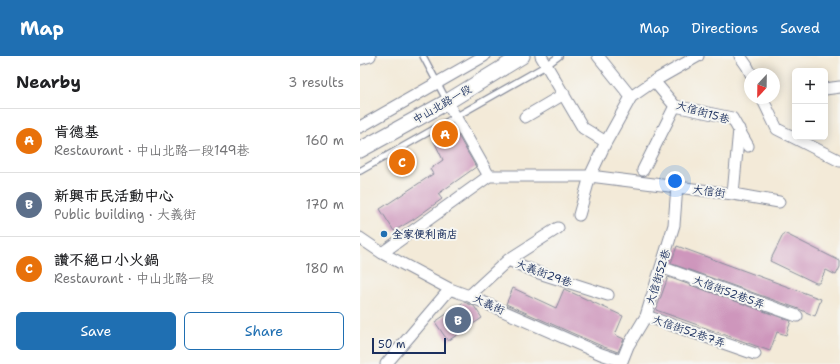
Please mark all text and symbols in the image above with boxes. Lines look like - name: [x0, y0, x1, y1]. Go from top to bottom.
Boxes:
- text: Map: [20, 16, 64, 41]
- text: Map: [640, 19, 670, 37]
- text: Directions: [692, 19, 758, 37]
- text: Saved: [780, 19, 820, 37]
- north arrow: [744, 68, 780, 104]
- map controls: [792, 68, 828, 140]
- button: +: [792, 68, 828, 104]
- text: Nearby: [16, 71, 81, 93]
- text: 3 results: [288, 74, 344, 91]
- street label: 中山北路一段: [410, 81, 475, 127]
- street label: 大信街15巷: [674, 98, 731, 127]
- button: −: [792, 104, 828, 140]
- pin: A: [432, 119, 458, 149]
- text: 肯德基: [54, 122, 99, 142]
- text: A: [24, 132, 34, 149]
- text: 160 m: [306, 132, 344, 149]
- text: Restaurant · 中山北路一段149巷: [54, 142, 250, 159]
- pin: C: [389, 147, 415, 177]
- your location: [665, 171, 685, 191]
- street label: 大信街: [692, 182, 727, 201]
- text: 新興市民活動中心: [54, 186, 174, 206]
- text: B: [25, 196, 33, 213]
- text: 170 m: [306, 196, 344, 213]
- text: Public building · 大義街: [54, 206, 196, 223]
- place label: 全家便利商店: [392, 227, 458, 242]
- marker: 全家便利商店: [379, 229, 389, 239]
- street label: 大信街52巷: [643, 247, 674, 307]
- text: 讚不絕口小火鍋: [54, 250, 159, 270]
- street label: 大義街29巷: [514, 256, 574, 291]
- text: C: [25, 260, 33, 277]
- text: 180 m: [305, 260, 344, 277]
- text: Restaurant · 中山北路一段: [54, 270, 214, 287]
- street label: 大信街52巷5弄: [691, 272, 767, 312]
- street label: 大義街: [471, 291, 508, 318]
- pin: B: [445, 305, 471, 335]
- button: Save: [16, 312, 176, 350]
- button: Share: [184, 312, 344, 350]
- street label: 大信街52巷7弄: [650, 312, 727, 351]
- scale bar: [372, 336, 446, 355]
- text: 50 m: [378, 337, 406, 352]

